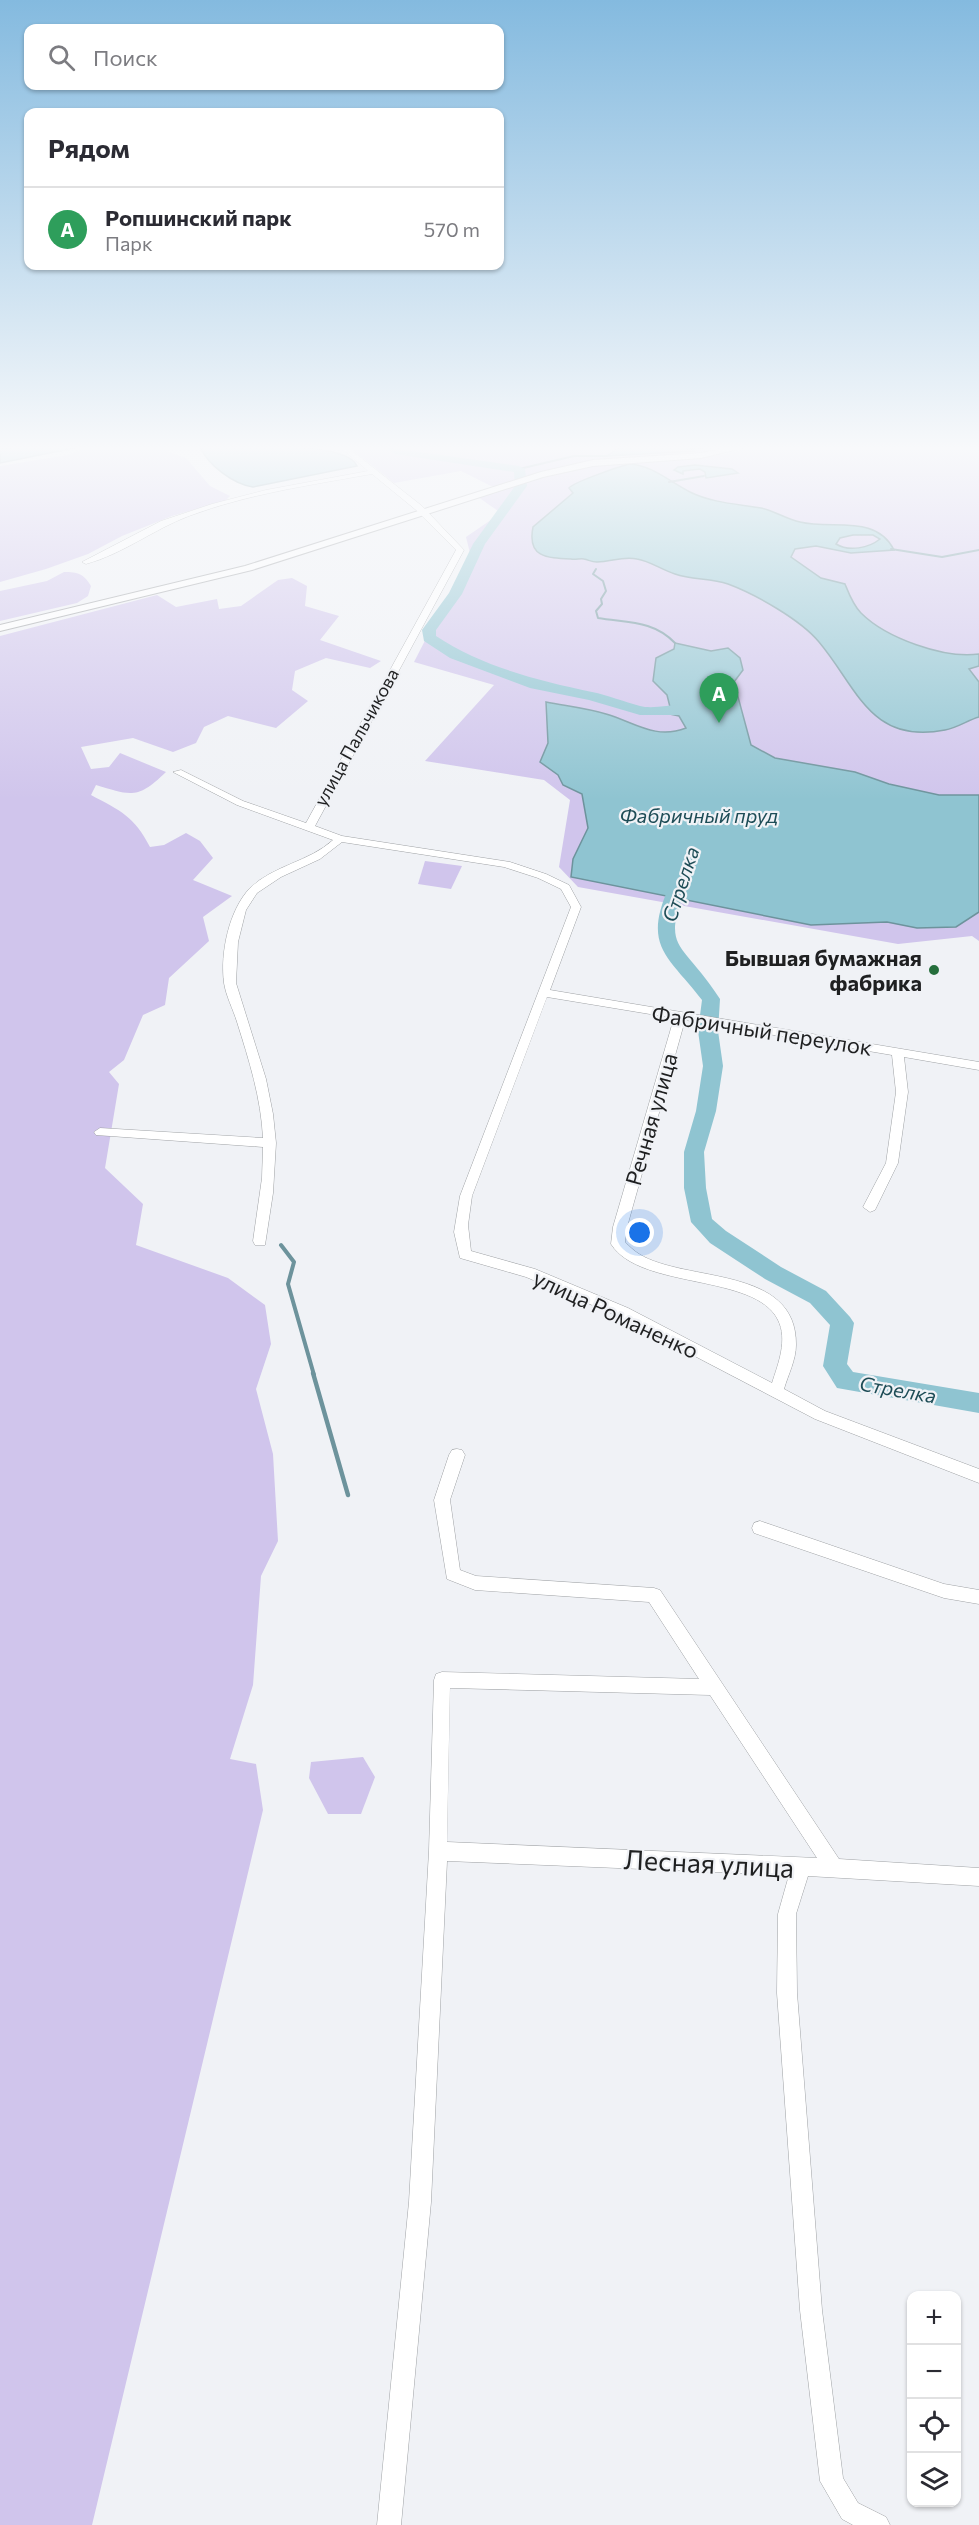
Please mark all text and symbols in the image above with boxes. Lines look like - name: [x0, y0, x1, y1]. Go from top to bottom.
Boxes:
- search box: [24, 24, 504, 90]
- icon: search: [45, 41, 78, 74]
- text: Поиск: [93, 44, 158, 71]
- text: Рядом: [48, 132, 130, 163]
- text: Ропшинский парк: [105, 204, 292, 231]
- text: A: [60, 217, 75, 241]
- text: 570 m: [424, 217, 480, 241]
- text: Парк: [105, 231, 153, 255]
- street label: улица Пальчикова: [309, 664, 403, 810]
- pin: A: [700, 674, 738, 723]
- water label: Фабричный пруд: [620, 803, 778, 827]
- water label: Стрелка: [657, 843, 703, 925]
- place label: Бывшая бумажная фабрика: [725, 944, 922, 996]
- marker: Бывшая бумажная фабрика: [927, 963, 941, 977]
- street label: Фабричный переулок: [650, 999, 874, 1061]
- street label: Речная улица: [619, 1050, 683, 1188]
- your location: [625, 1218, 654, 1247]
- street label: улица Романенко: [529, 1264, 703, 1364]
- water label: Стрелка: [858, 1370, 938, 1408]
- street label: Лесная улица: [623, 1842, 795, 1884]
- map controls: [907, 2291, 961, 2507]
- button: +: [907, 2291, 961, 2345]
- button: −: [907, 2345, 961, 2399]
- button: locate: [907, 2399, 961, 2453]
- button: layers: [907, 2453, 961, 2507]

